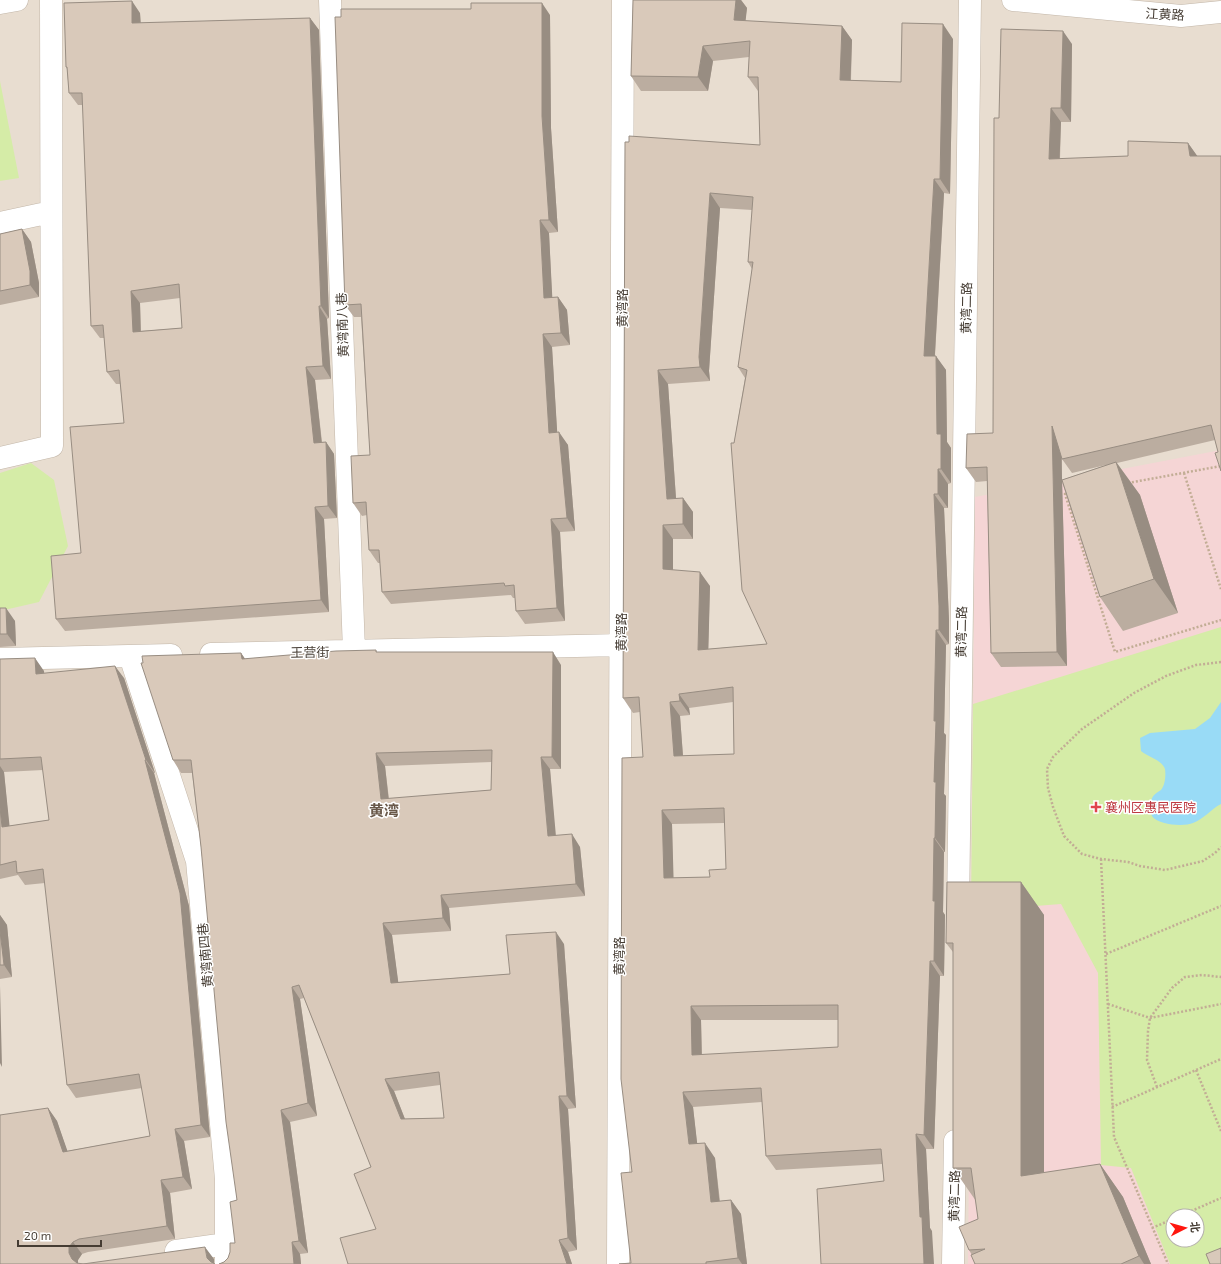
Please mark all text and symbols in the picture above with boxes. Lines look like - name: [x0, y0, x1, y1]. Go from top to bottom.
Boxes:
- street label: 江黄路: [1145, 5, 1185, 23]
- street label: 黄湾二路: [958, 282, 974, 334]
- street label: 黄湾路: [614, 288, 630, 328]
- street label: 黄湾南八巷: [333, 292, 351, 358]
- street label: 黄湾二路: [953, 606, 969, 658]
- street label: 黄湾路: [613, 612, 629, 652]
- street label: 王营街: [290, 644, 330, 660]
- place label: 襄州区惠民医院: [1105, 799, 1196, 815]
- district label: 黄湾: [369, 801, 399, 819]
- marker: 襄州区惠民医院: [1090, 801, 1102, 813]
- street label: 黄湾南四巷: [194, 922, 216, 988]
- street label: 黄湾路: [611, 936, 627, 976]
- street label: 黄湾二路: [946, 1170, 962, 1222]
- north arrow: [1165, 1208, 1205, 1248]
- text: 北: [1188, 1221, 1202, 1233]
- scale bar: [18, 1222, 101, 1248]
- text: 20 m: [24, 1228, 51, 1242]

